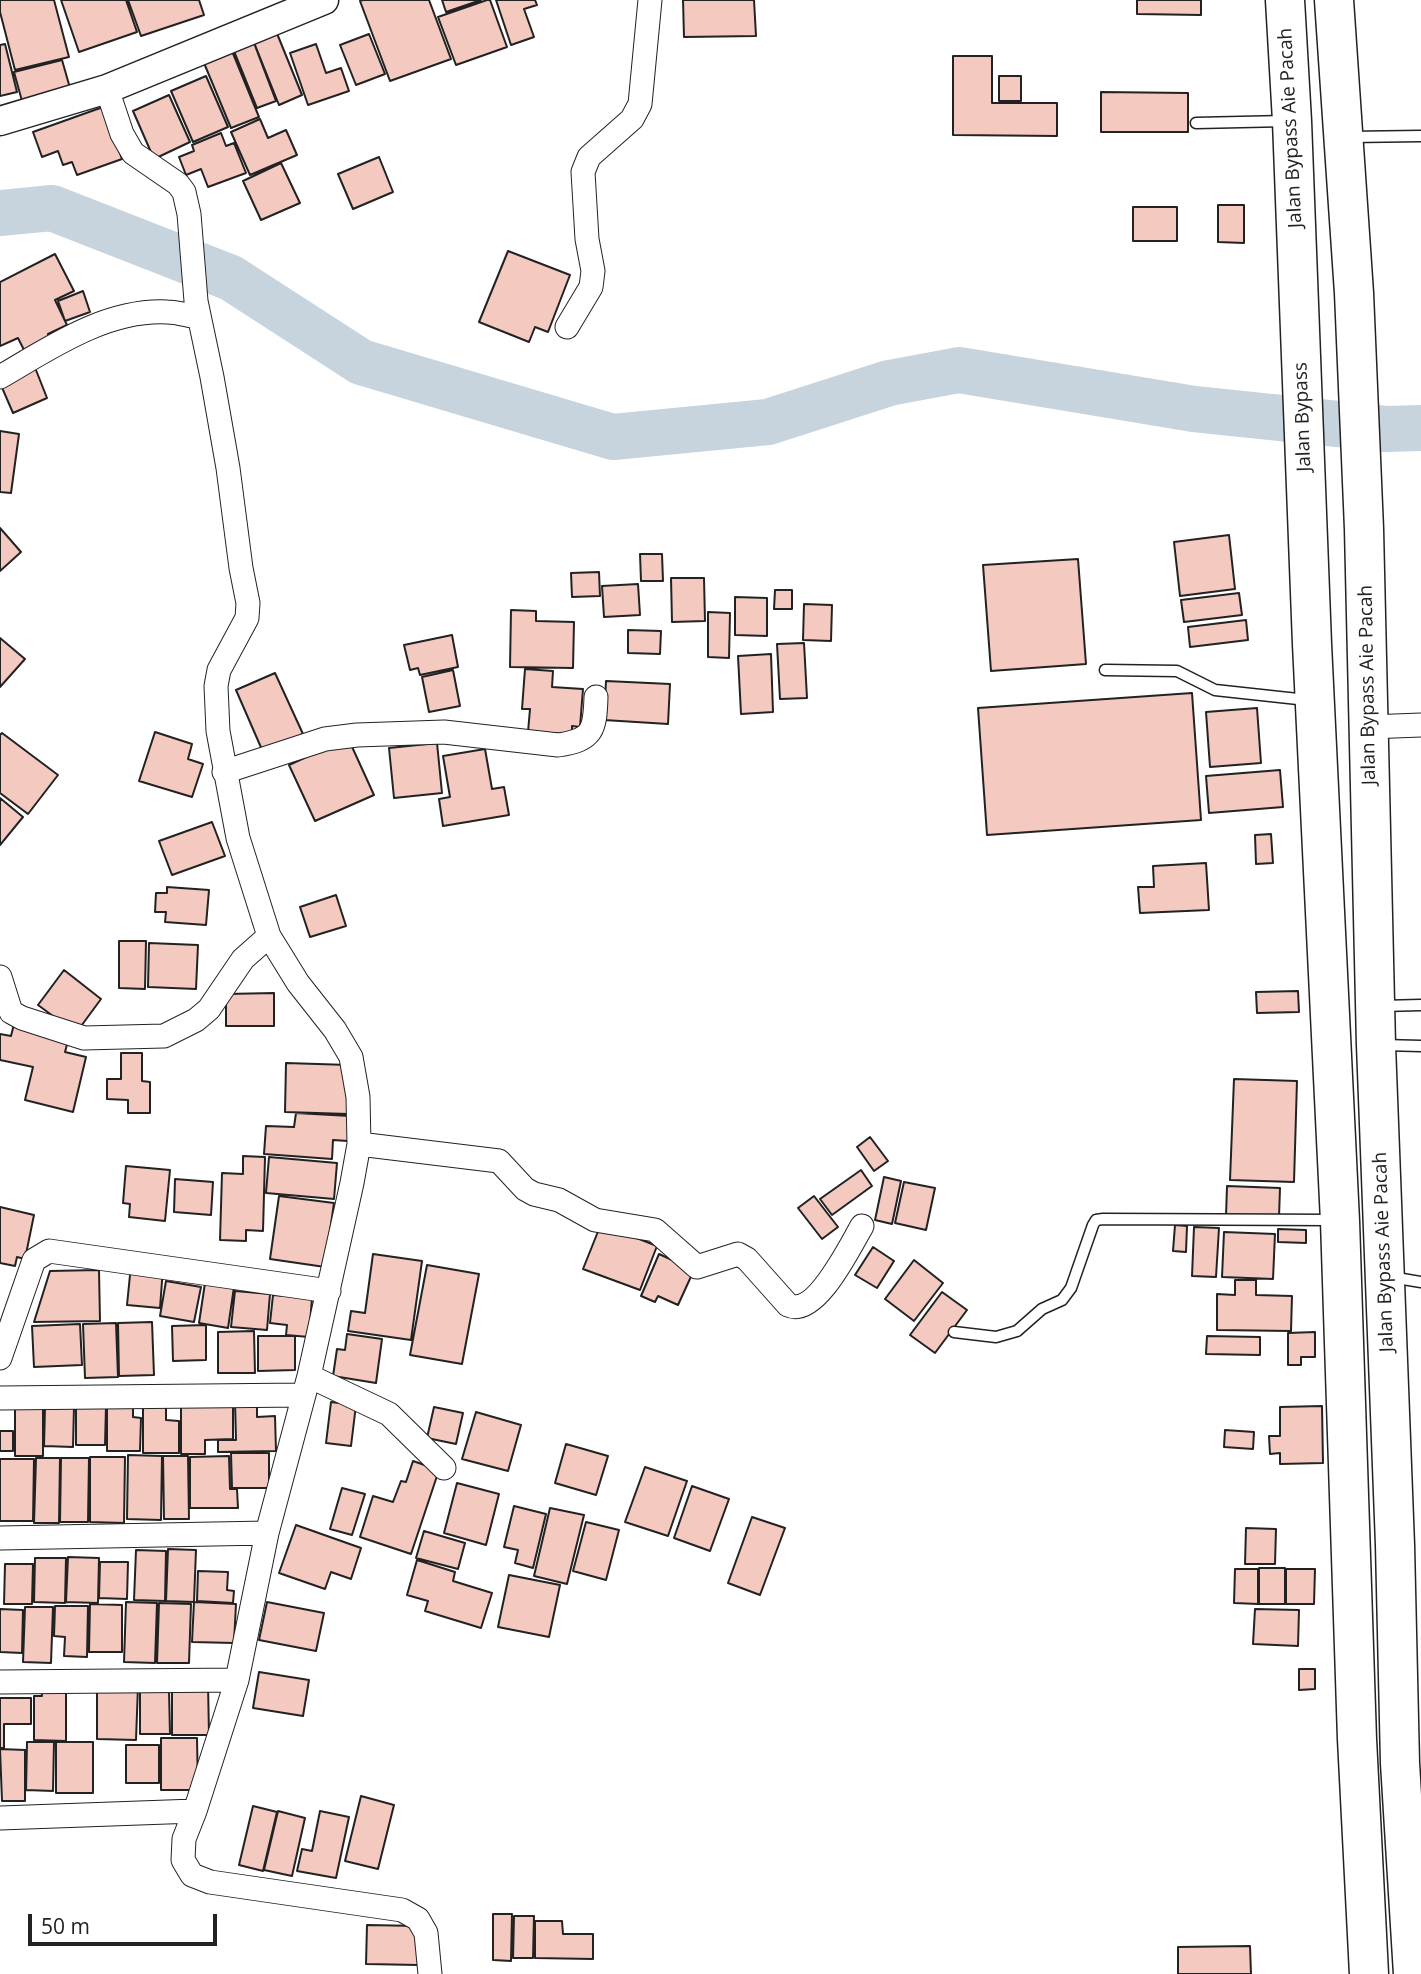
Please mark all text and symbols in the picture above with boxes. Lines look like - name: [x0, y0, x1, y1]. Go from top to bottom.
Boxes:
- street label: Jalan Bypass Aie Pacah: [1274, 27, 1308, 229]
- street label: Jalan Bypass: [1290, 362, 1316, 472]
- street label: Jalan Bypass Aie Pacah: [1355, 585, 1381, 785]
- street label: Jalan Bypass Aie Pacah: [1369, 1151, 1399, 1353]
- scale bar: [32, 1900, 220, 1944]
- text: 50 m: [41, 1912, 90, 1940]

